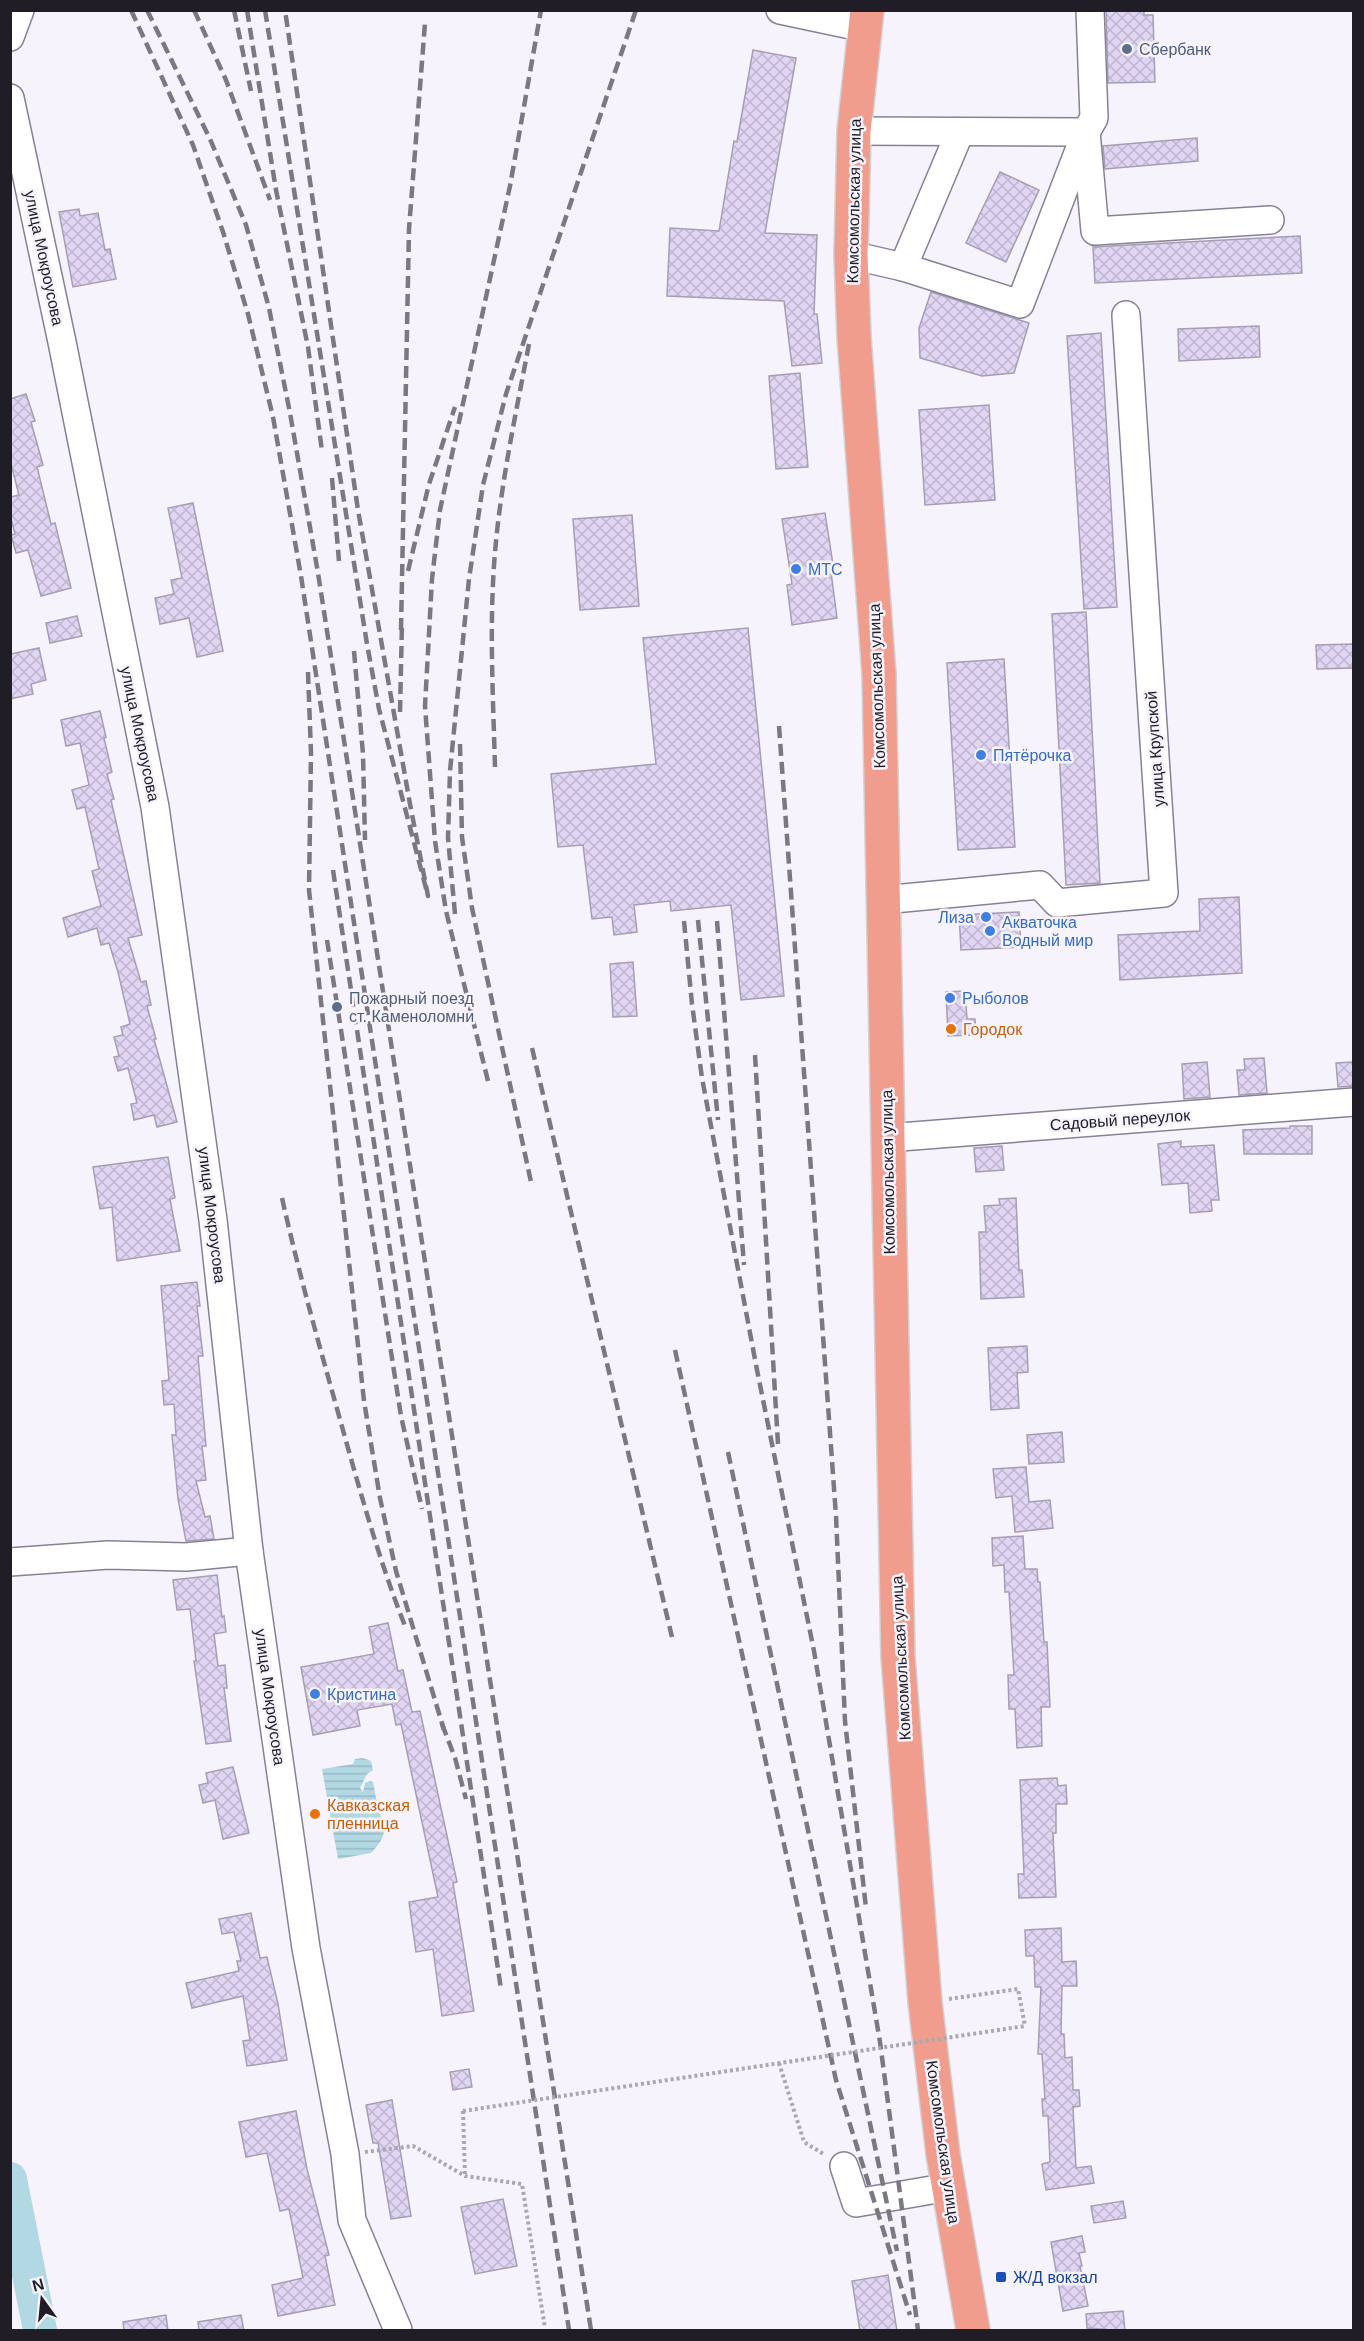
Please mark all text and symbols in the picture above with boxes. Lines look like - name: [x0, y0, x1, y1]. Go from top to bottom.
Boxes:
- place label: Сбербанк: [1139, 41, 1212, 58]
- marker: Сбербанк: [1120, 42, 1134, 56]
- street label: Комсомольская улица: [844, 118, 864, 284]
- street label: улица Мокроусова: [21, 189, 67, 327]
- place label: МТС: [808, 561, 843, 578]
- marker: МТС: [789, 562, 803, 576]
- street label: Комсомольская улица: [866, 603, 888, 769]
- street label: улица Мокроусова: [117, 665, 163, 803]
- street label: улица Крупской: [1142, 690, 1168, 808]
- place label: Пятёрочка: [993, 747, 1072, 764]
- marker: Пятёрочка: [974, 748, 988, 762]
- place label: Лиза: [938, 909, 974, 926]
- marker: Лиза: [979, 910, 993, 924]
- place label: Акваточка Водный мир: [1002, 914, 1093, 949]
- marker: Акваточка Водный мир: [983, 924, 997, 938]
- place label: Пожарный поезд ст. Каменоломни: [349, 990, 475, 1025]
- place label: Рыболов: [962, 990, 1029, 1007]
- marker: Рыболов: [943, 991, 957, 1005]
- marker: Пожарный поезд ст. Каменоломни: [330, 1000, 344, 1014]
- place label: Городок: [963, 1021, 1023, 1038]
- marker: Городок: [944, 1022, 958, 1036]
- street label: Комсомольская улица: [878, 1089, 898, 1255]
- street label: Садовый переулок: [1049, 1107, 1192, 1133]
- street label: улица Мокроусова: [195, 1146, 229, 1284]
- street label: Комсомольская улица: [888, 1575, 914, 1741]
- street label: улица Мокроусова: [252, 1628, 288, 1766]
- place label: Кристина: [327, 1686, 396, 1703]
- marker: Кристина: [308, 1687, 322, 1701]
- place label: Кавказская пленница: [327, 1797, 410, 1832]
- marker: Кавказская пленница: [308, 1807, 322, 1821]
- street label: Комсомольская улица: [923, 2059, 963, 2225]
- north arrow: [12, 2269, 72, 2329]
- place label: Ж/Д вокзал: [1013, 2269, 1097, 2286]
- marker: Ж/Д вокзал: [994, 2270, 1008, 2284]
- text: N: [30, 2275, 46, 2295]

